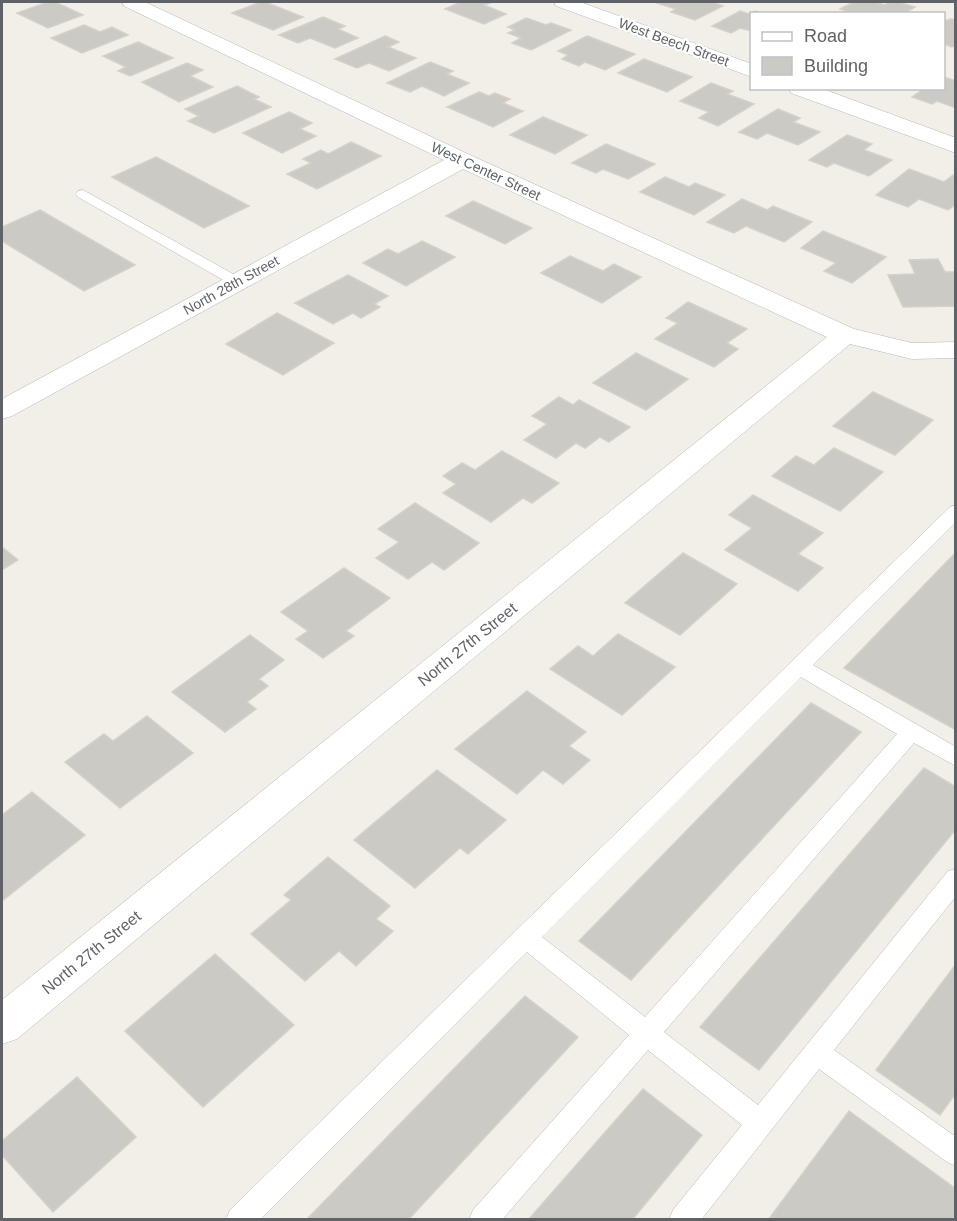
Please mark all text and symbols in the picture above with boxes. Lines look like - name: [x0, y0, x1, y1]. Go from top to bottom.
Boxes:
- legend: [750, 12, 945, 90]
- street label: West Beech Street: [617, 15, 732, 69]
- text: Road: [804, 26, 847, 46]
- text: Building: [804, 56, 868, 76]
- street label: West Center Street: [429, 139, 543, 203]
- street label: North 28th Street: [180, 252, 282, 318]
- street label: North 27th Street: [415, 599, 520, 689]
- street label: North 27th Street: [39, 907, 144, 997]

